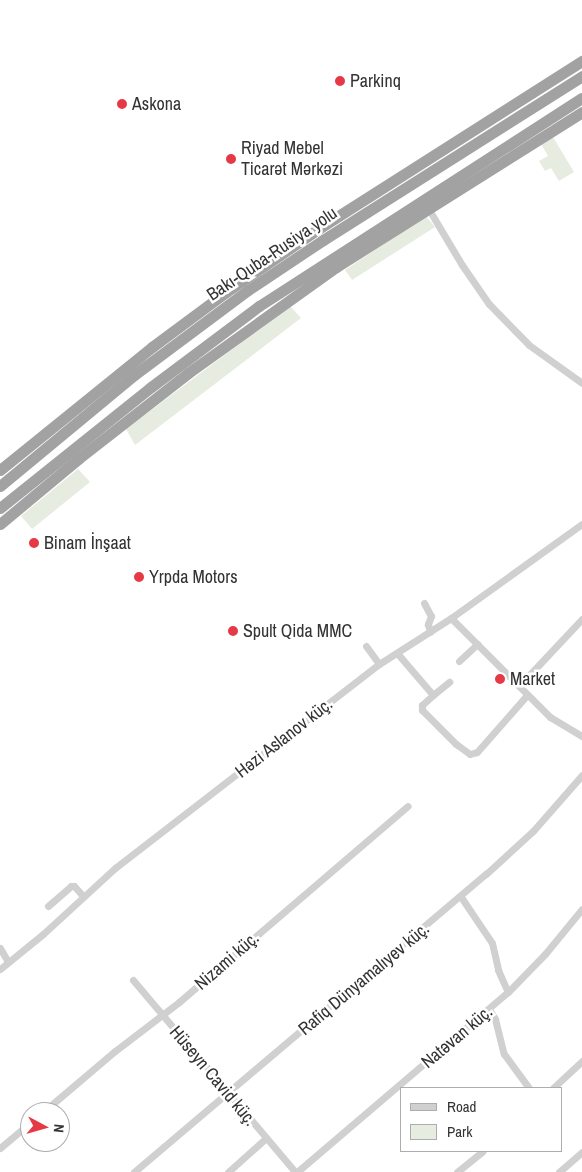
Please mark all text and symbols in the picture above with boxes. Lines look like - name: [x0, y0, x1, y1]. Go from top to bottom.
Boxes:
- place label: Parkinq: [350, 70, 401, 92]
- marker: Parkinq: [334, 75, 346, 87]
- place label: Askona: [132, 93, 181, 115]
- marker: Askona: [116, 98, 128, 110]
- place label: Riyad Mebel Ticarət Mərkəzi: [241, 138, 343, 180]
- marker: Riyad Mebel Ticarət Mərkəzi: [225, 153, 237, 165]
- street label: Bakı-Quba-Rusiya yolu: [203, 202, 341, 306]
- place label: Binam İnşaat: [44, 532, 131, 554]
- marker: Binam İnşaat: [28, 537, 40, 549]
- place label: Yrpda Motors: [149, 566, 238, 588]
- marker: Yrpda Motors: [133, 571, 145, 583]
- place label: Spult Qida MMC: [243, 620, 352, 642]
- marker: Spult Qida MMC: [227, 625, 239, 637]
- place label: Market: [510, 668, 555, 690]
- marker: Market: [494, 673, 506, 685]
- street label: Həzi Aslanov küç.: [231, 693, 337, 783]
- street label: Rafiq Dünyamalıyev küç.: [294, 918, 434, 1040]
- street label: Nizami küç.: [191, 927, 263, 995]
- street label: Natəvan küç.: [417, 1001, 497, 1073]
- street label: Hüseyn Cavid küç.: [165, 1022, 261, 1130]
- legend: [400, 1087, 562, 1152]
- text: Road: [447, 1096, 476, 1117]
- north arrow: [20, 1102, 70, 1152]
- text: Park: [447, 1121, 472, 1142]
- text: N: [50, 1123, 68, 1134]

